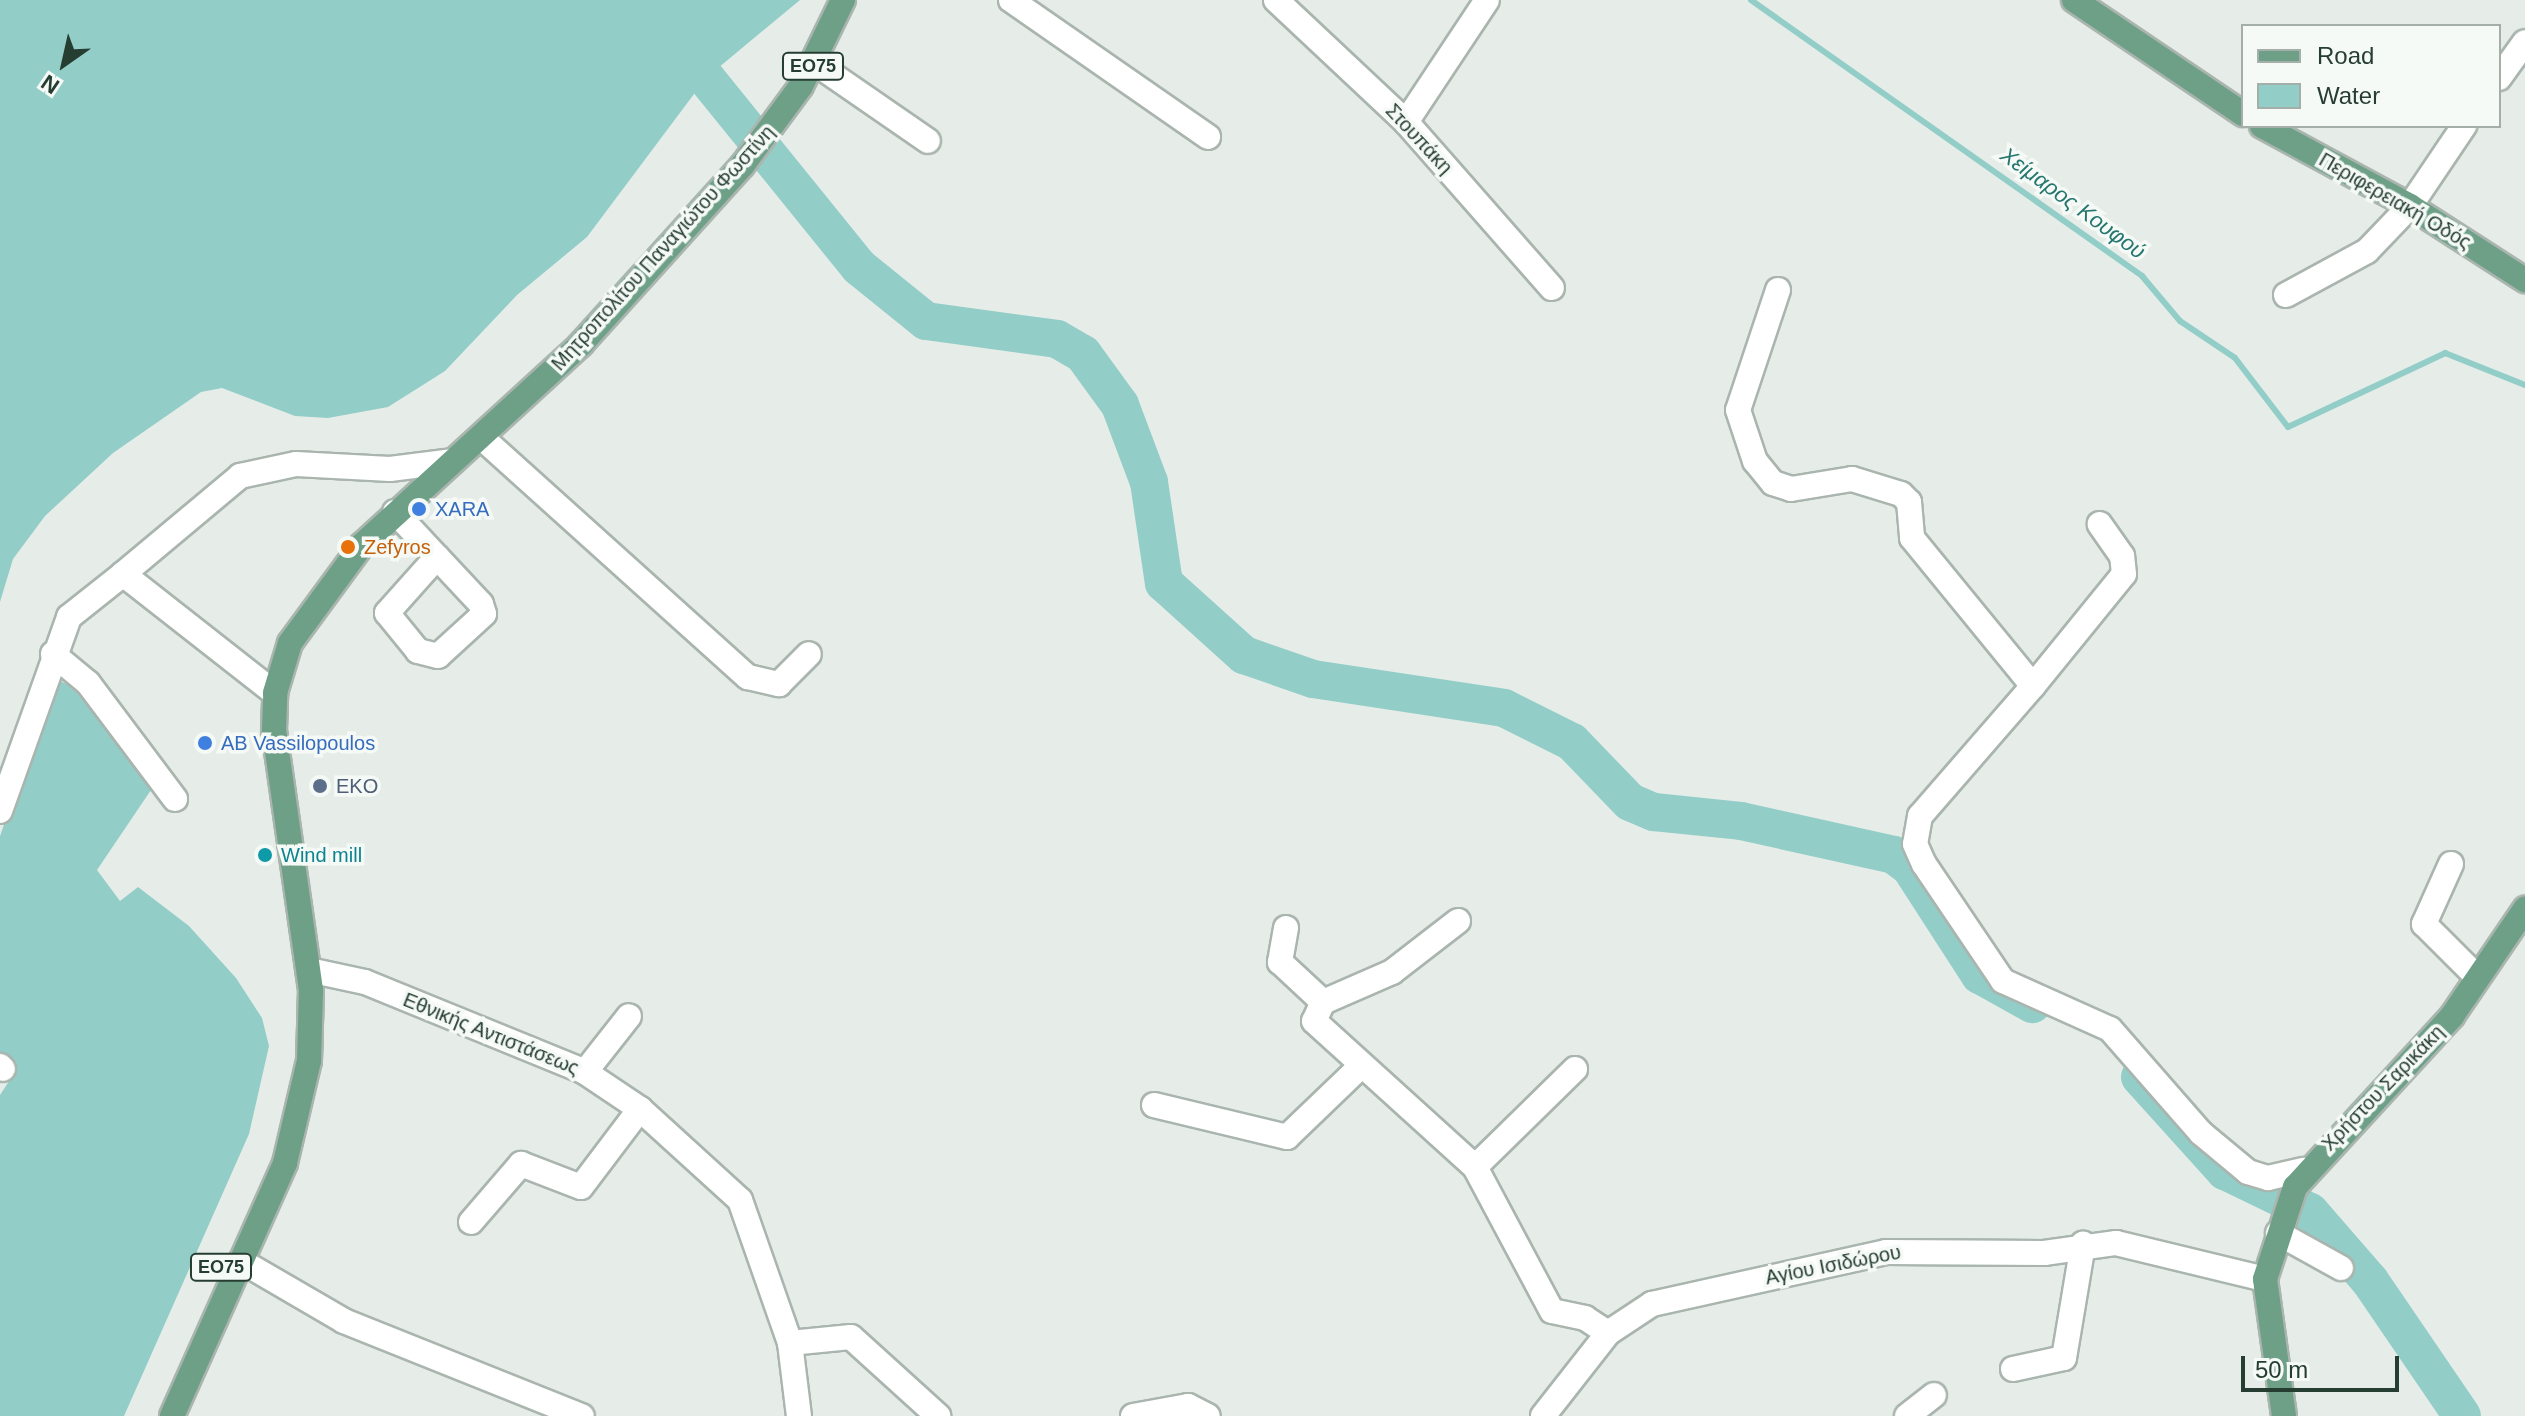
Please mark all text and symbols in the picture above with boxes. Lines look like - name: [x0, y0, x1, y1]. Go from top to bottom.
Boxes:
- north arrow: [24, 24, 104, 104]
- legend: [2241, 24, 2501, 128]
- text: Road: [2317, 42, 2374, 69]
- road number: ΕΟ75: [781, 52, 845, 80]
- text: N: [37, 70, 64, 99]
- text: Water: [2317, 82, 2380, 109]
- street label: Στουπάκη: [1380, 99, 1458, 179]
- street label: Μητροπολίτου Παναγιώτου Φωστίνη: [546, 120, 780, 376]
- water label: Χείμαρος Κουφού: [1995, 142, 2151, 264]
- street label: Περιφερειακή Οδός: [2315, 148, 2475, 254]
- place label: XARA: [435, 497, 489, 521]
- marker: XARA: [410, 500, 428, 518]
- place label: Zefyros: [364, 535, 431, 559]
- marker: Zefyros: [339, 538, 357, 556]
- place label: AB Vassilopoulos: [221, 731, 375, 755]
- marker: AB Vassilopoulos: [196, 734, 214, 752]
- place label: EKO: [336, 774, 378, 798]
- marker: EKO: [311, 777, 329, 795]
- place label: Wind mill: [281, 843, 362, 867]
- marker: Wind mill: [256, 846, 274, 864]
- street label: Εθνικής Αντιστάσεως: [399, 988, 583, 1080]
- street label: Χρήστου Σαρικάκη: [2317, 1020, 2449, 1156]
- street label: Αγίου Ισιδώρου: [1763, 1240, 1903, 1290]
- road number: ΕΟ75: [189, 1253, 253, 1281]
- scale bar: [2245, 1340, 2403, 1390]
- text: 50 m: [2255, 1356, 2308, 1383]

